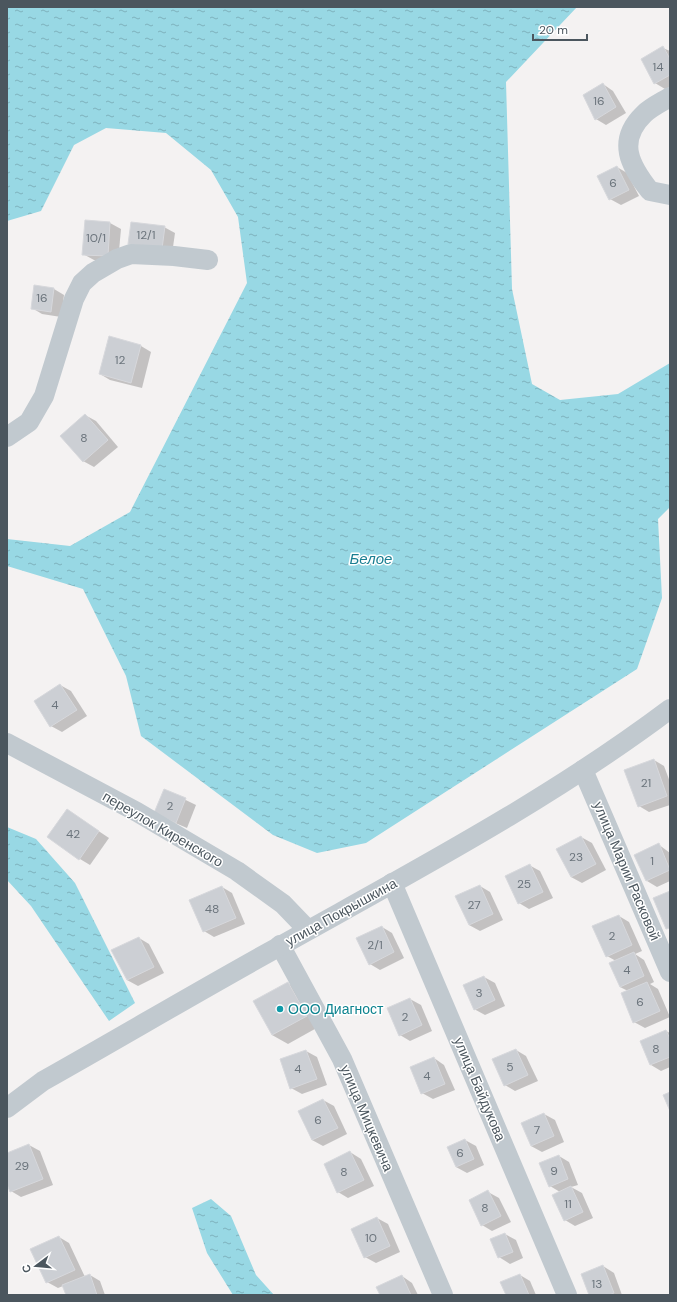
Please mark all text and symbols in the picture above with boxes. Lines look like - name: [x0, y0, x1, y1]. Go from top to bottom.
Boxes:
- scale bar: [533, 16, 587, 42]
- text: 20 m: [539, 22, 568, 38]
- house number: 14: [652, 59, 664, 75]
- house number: 16: [593, 93, 605, 109]
- house number: 6: [609, 175, 617, 191]
- house number: 12/1: [136, 227, 156, 243]
- house number: 10/1: [86, 230, 106, 246]
- house number: 16: [36, 290, 48, 306]
- house number: 12: [115, 352, 125, 368]
- house number: 8: [80, 430, 88, 446]
- water label: Белое: [350, 549, 392, 569]
- house number: 4: [51, 697, 59, 713]
- house number: 21: [641, 775, 651, 791]
- street label: переулок Киренского: [99, 787, 227, 871]
- house number: 2: [167, 798, 174, 814]
- street label: улица Марии Расковой: [589, 799, 665, 943]
- house number: 42: [66, 826, 80, 842]
- house number: 23: [569, 849, 583, 865]
- house number: 1: [650, 853, 654, 869]
- street label: улица Покрышкина: [282, 874, 400, 950]
- house number: 25: [517, 876, 531, 892]
- house number: 27: [467, 897, 481, 913]
- house number: 48: [205, 901, 219, 917]
- house number: 2: [609, 928, 616, 944]
- house number: 2/1: [367, 937, 383, 953]
- house number: 4: [623, 962, 631, 978]
- house number: 3: [475, 985, 483, 1001]
- house number: 6: [636, 994, 644, 1010]
- place label: ООО Диагност: [288, 1000, 384, 1018]
- marker: ООО Диагност: [275, 1004, 285, 1014]
- house number: 2: [402, 1009, 409, 1025]
- street label: улица Байдукова: [450, 1034, 510, 1144]
- house number: 8: [652, 1041, 660, 1057]
- house number: 5: [506, 1059, 514, 1075]
- house number: 4: [294, 1061, 302, 1077]
- street label: улица Мицкевича: [336, 1062, 398, 1174]
- house number: 4: [423, 1068, 431, 1084]
- house number: 6: [314, 1112, 322, 1128]
- house number: 7: [534, 1122, 540, 1138]
- house number: 6: [456, 1145, 464, 1161]
- house number: 29: [15, 1158, 29, 1174]
- house number: 9: [550, 1163, 558, 1179]
- house number: 8: [340, 1164, 348, 1180]
- house number: 11: [564, 1196, 572, 1212]
- house number: 8: [481, 1200, 489, 1216]
- house number: 10: [365, 1230, 377, 1246]
- north arrow: [16, 1246, 56, 1286]
- text: С: [19, 1263, 34, 1275]
- house number: 13: [592, 1276, 602, 1292]

